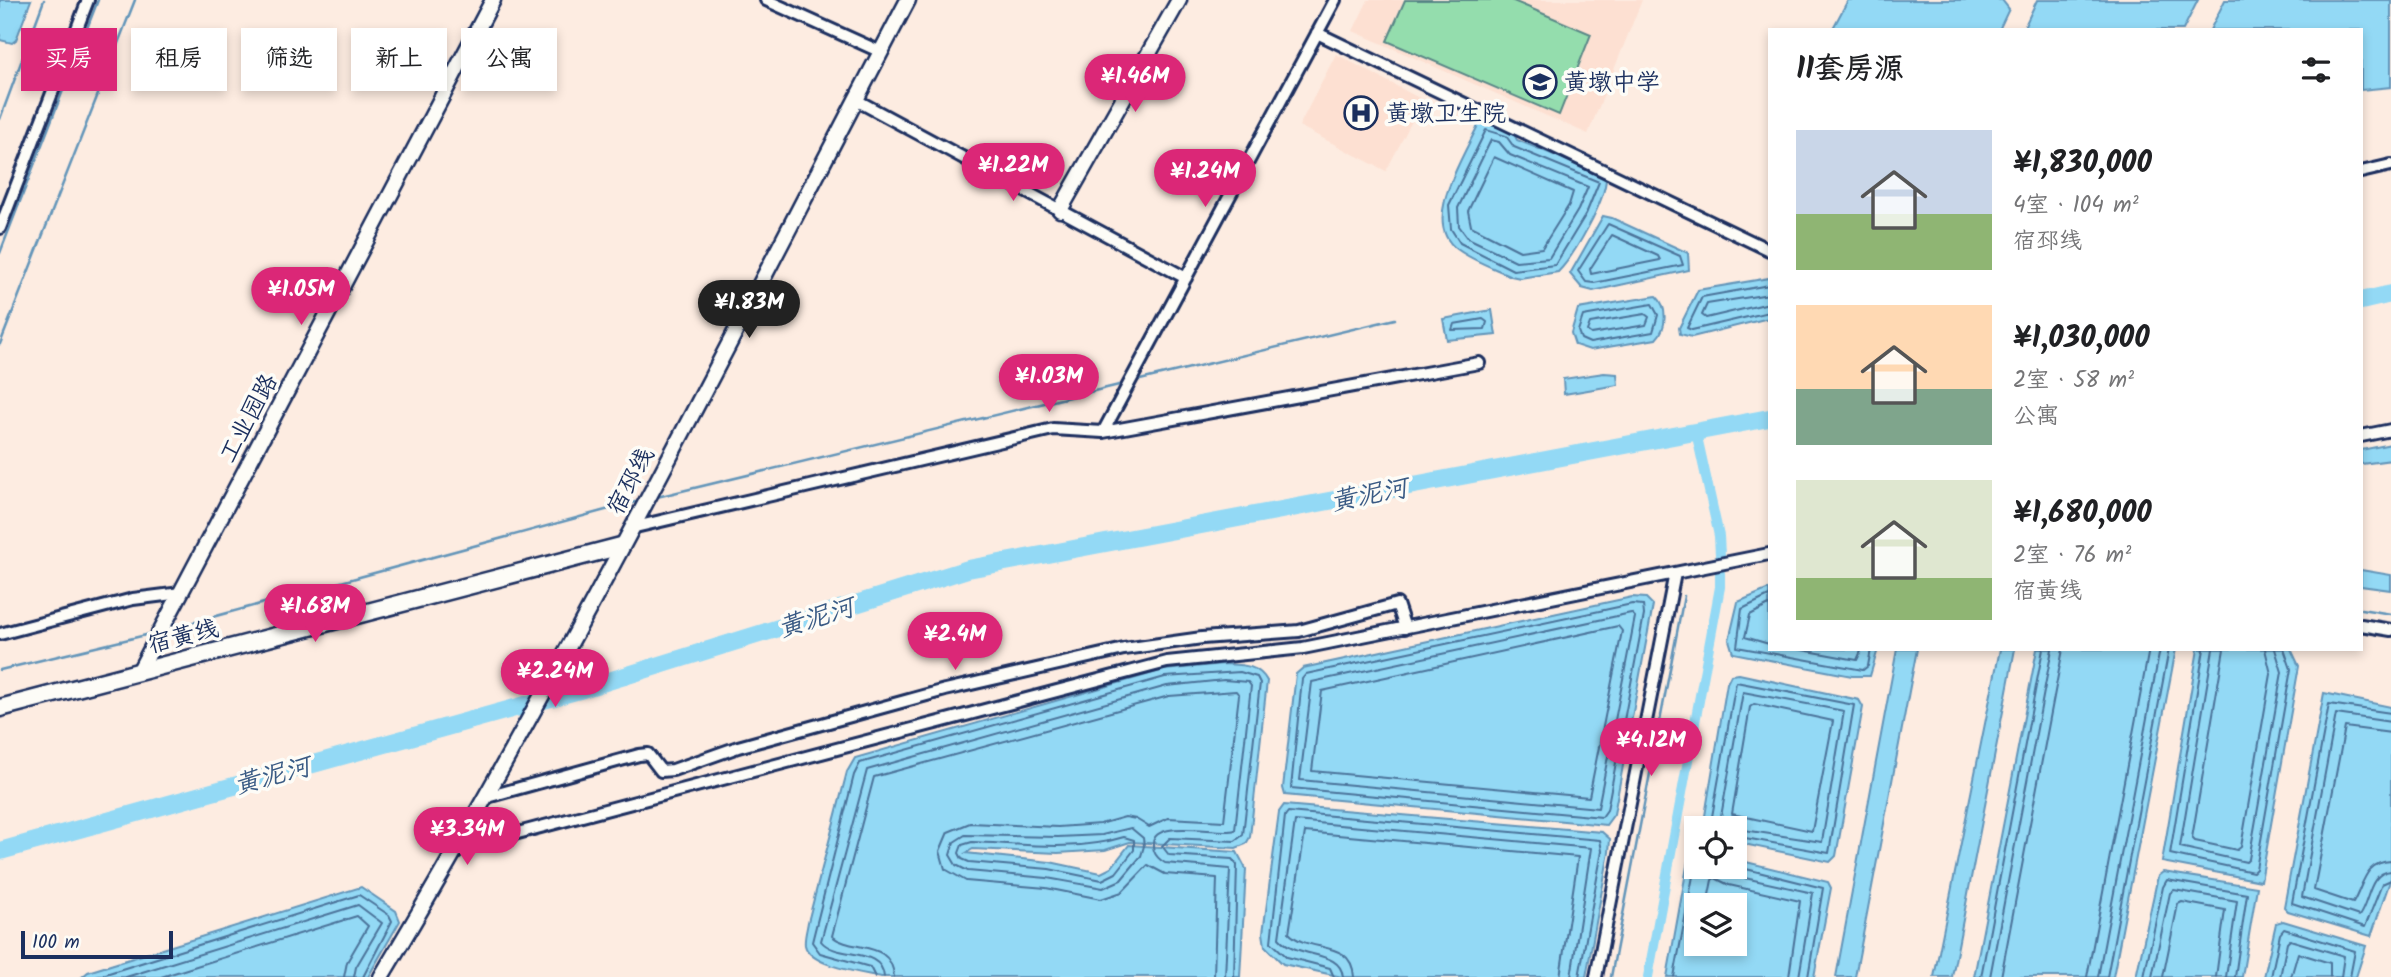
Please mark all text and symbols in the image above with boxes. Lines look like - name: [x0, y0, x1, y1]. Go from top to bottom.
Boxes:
- chip: 买房: [21, 28, 117, 91]
- chip: 租房: [131, 28, 227, 91]
- chip: 筛选: [241, 28, 337, 91]
- chip: 新上: [351, 28, 447, 91]
- chip: 公寓: [461, 28, 557, 91]
- text: 11套房源: [1796, 46, 1904, 94]
- icon: filters: [2297, 51, 2335, 89]
- pin: ¥1.46M: [1078, 54, 1192, 114]
- text: ¥1.46M: [1101, 59, 1169, 95]
- school or university icon: 黄墩中学: [1521, 63, 1559, 101]
- place label: 黄墩中学: [1564, 64, 1660, 103]
- hospital icon: 黄墩卫生院: [1342, 94, 1380, 132]
- place label: 黄墩卫生院: [1386, 95, 1506, 134]
- text: ¥1,830,000: [2013, 140, 2152, 188]
- pin: ¥1.22M: [956, 144, 1070, 203]
- text: ¥1.22M: [978, 148, 1048, 184]
- pin: ¥1.24M: [1148, 150, 1262, 209]
- text: ¥1.24M: [1170, 154, 1240, 190]
- icon: home: [1852, 158, 1936, 242]
- text: 4室 · 104 m²: [2013, 188, 2139, 224]
- text: 宿邳线: [2013, 224, 2082, 260]
- pin: ¥1.05M: [244, 268, 358, 327]
- text: ¥1.05M: [267, 272, 335, 308]
- pin: ¥1.83M: [692, 280, 806, 340]
- text: ¥1.83M: [714, 285, 784, 321]
- text: ¥1,030,000: [2013, 315, 2150, 363]
- icon: home: [1852, 333, 1936, 417]
- pin: ¥1.03M: [992, 354, 1106, 414]
- text: ¥1.03M: [1015, 359, 1083, 395]
- text: 2室 · 58 m²: [2013, 363, 2134, 399]
- street label: 工业园路: [210, 367, 289, 470]
- text: 公寓: [2013, 399, 2059, 435]
- street label: 宿邳线: [597, 441, 665, 523]
- water label: 黄泥河: [1327, 467, 1416, 524]
- text: ¥1,680,000: [2013, 490, 2152, 538]
- icon: home: [1852, 508, 1936, 592]
- text: 2室 · 76 m²: [2013, 538, 2131, 574]
- text: 宿黄线: [2013, 574, 2082, 610]
- pin: ¥1.68M: [258, 584, 372, 644]
- water label: 黄泥河: [773, 586, 864, 650]
- text: ¥1.68M: [280, 589, 350, 625]
- street label: 宿黄线: [144, 610, 223, 665]
- pin: ¥2.4M: [906, 612, 1004, 672]
- text: ¥2.4M: [924, 617, 986, 653]
- pin: ¥2.24M: [498, 650, 612, 709]
- text: ¥2.24M: [517, 654, 593, 690]
- pin: ¥4.12M: [1594, 718, 1708, 778]
- text: ¥4.12M: [1616, 723, 1686, 759]
- water label: 黄泥河: [229, 746, 319, 807]
- pin: ¥3.34M: [410, 808, 524, 867]
- text: ¥3.34M: [430, 812, 504, 848]
- map controls: [1684, 816, 1747, 956]
- button: locate: [1684, 816, 1747, 879]
- button: layers: [1684, 893, 1747, 956]
- scale bar: [21, 928, 173, 960]
- text: 100 m: [32, 928, 80, 958]

